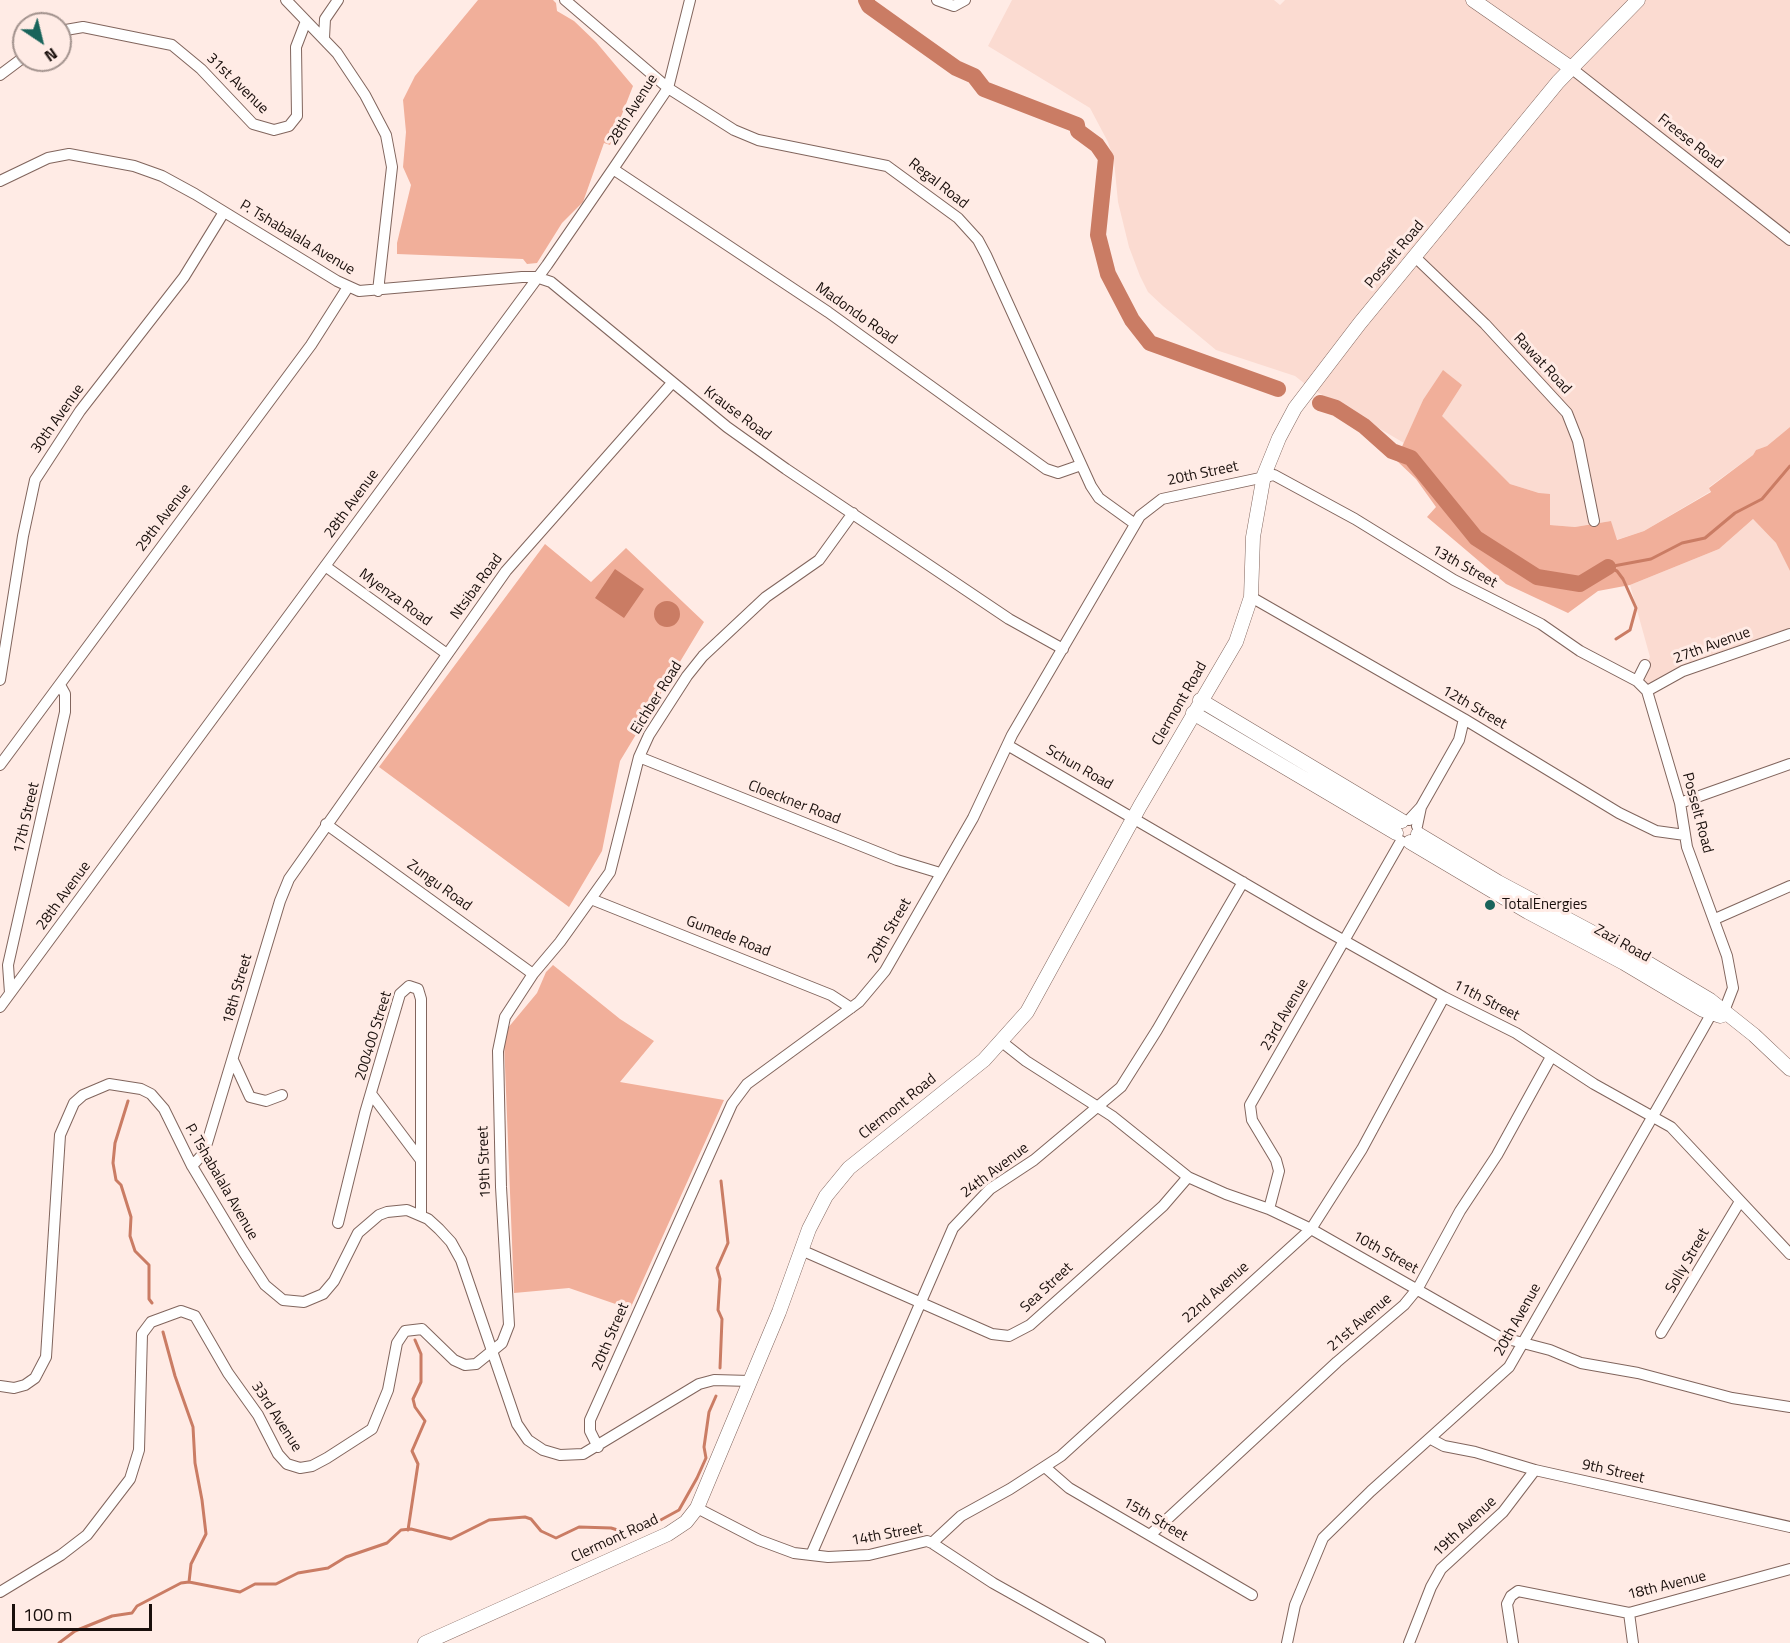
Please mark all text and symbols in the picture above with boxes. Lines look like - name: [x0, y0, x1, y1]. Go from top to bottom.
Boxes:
- north arrow: [12, 12, 72, 72]
- text: N: [40, 42, 63, 68]
- street label: 31st Avenue: [202, 50, 272, 118]
- street label: 28th Avenue: [604, 71, 662, 149]
- street label: Freese Road: [1654, 111, 1726, 173]
- street label: Regal Road: [904, 155, 972, 213]
- street label: P. Tshabalala Avenue: [236, 197, 358, 279]
- street label: Posselt Road: [1361, 218, 1429, 292]
- street label: Madondo Road: [812, 279, 900, 349]
- street label: Rawat Road: [1509, 330, 1575, 398]
- street label: 30th Avenue: [28, 381, 88, 457]
- street label: Krause Road: [700, 383, 774, 445]
- street label: 20th Street: [1166, 458, 1240, 490]
- street label: 28th Avenue: [321, 466, 383, 542]
- street label: 29th Avenue: [133, 481, 195, 555]
- street label: 13th Street: [1428, 542, 1500, 592]
- street label: Ntsiba Road: [447, 551, 507, 623]
- street label: Myenza Road: [355, 566, 435, 630]
- street label: 27th Avenue: [1671, 624, 1753, 668]
- street label: Eichber Road: [627, 658, 687, 738]
- street label: Clermont Road: [1149, 659, 1211, 749]
- street label: 12th Street: [1438, 682, 1510, 734]
- street label: Schun Road: [1042, 742, 1116, 794]
- street label: Posselt Road: [1678, 771, 1716, 855]
- street label: Cloeckner Road: [745, 777, 843, 829]
- street label: 17th Street: [10, 781, 44, 855]
- street label: Zungu Road: [403, 857, 475, 915]
- street label: 28th Avenue: [33, 858, 95, 934]
- street label: 20th Street: [864, 895, 916, 967]
- place label: TotalEnergies: [1502, 896, 1587, 914]
- marker: TotalEnergies: [1483, 898, 1497, 912]
- street label: Gumede Road: [683, 913, 773, 961]
- street label: Zazi Road: [1591, 921, 1653, 967]
- street label: 18th Street: [219, 952, 257, 1026]
- street label: 23rd Avenue: [1257, 976, 1313, 1054]
- street label: 11th Street: [1450, 977, 1522, 1025]
- street label: 200400 Street: [352, 989, 396, 1083]
- street label: Clermont Road: [856, 1070, 940, 1144]
- street label: P. Tshabalala Avenue: [180, 1121, 262, 1243]
- street label: 19th Street: [475, 1126, 495, 1198]
- street label: 24th Avenue: [958, 1140, 1032, 1202]
- street label: Solly Street: [1662, 1225, 1714, 1297]
- street label: 10th Street: [1349, 1228, 1421, 1278]
- street label: Sea Street: [1017, 1259, 1077, 1317]
- street label: 22nd Avenue: [1179, 1259, 1253, 1327]
- street label: 20th Avenue: [1491, 1281, 1545, 1359]
- street label: 21st Avenue: [1324, 1290, 1396, 1356]
- street label: 20th Street: [589, 1300, 633, 1374]
- street label: 33rd Avenue: [247, 1379, 305, 1455]
- street label: 9th Street: [1580, 1456, 1646, 1488]
- street label: 19th Avenue: [1429, 1493, 1501, 1561]
- street label: 15th Street: [1119, 1494, 1191, 1546]
- street label: Clermont Road: [569, 1511, 661, 1567]
- street label: 14th Street: [850, 1520, 924, 1550]
- street label: 18th Avenue: [1626, 1568, 1708, 1604]
- scale bar: [15, 1592, 154, 1630]
- text: 100 m: [23, 1601, 72, 1628]

